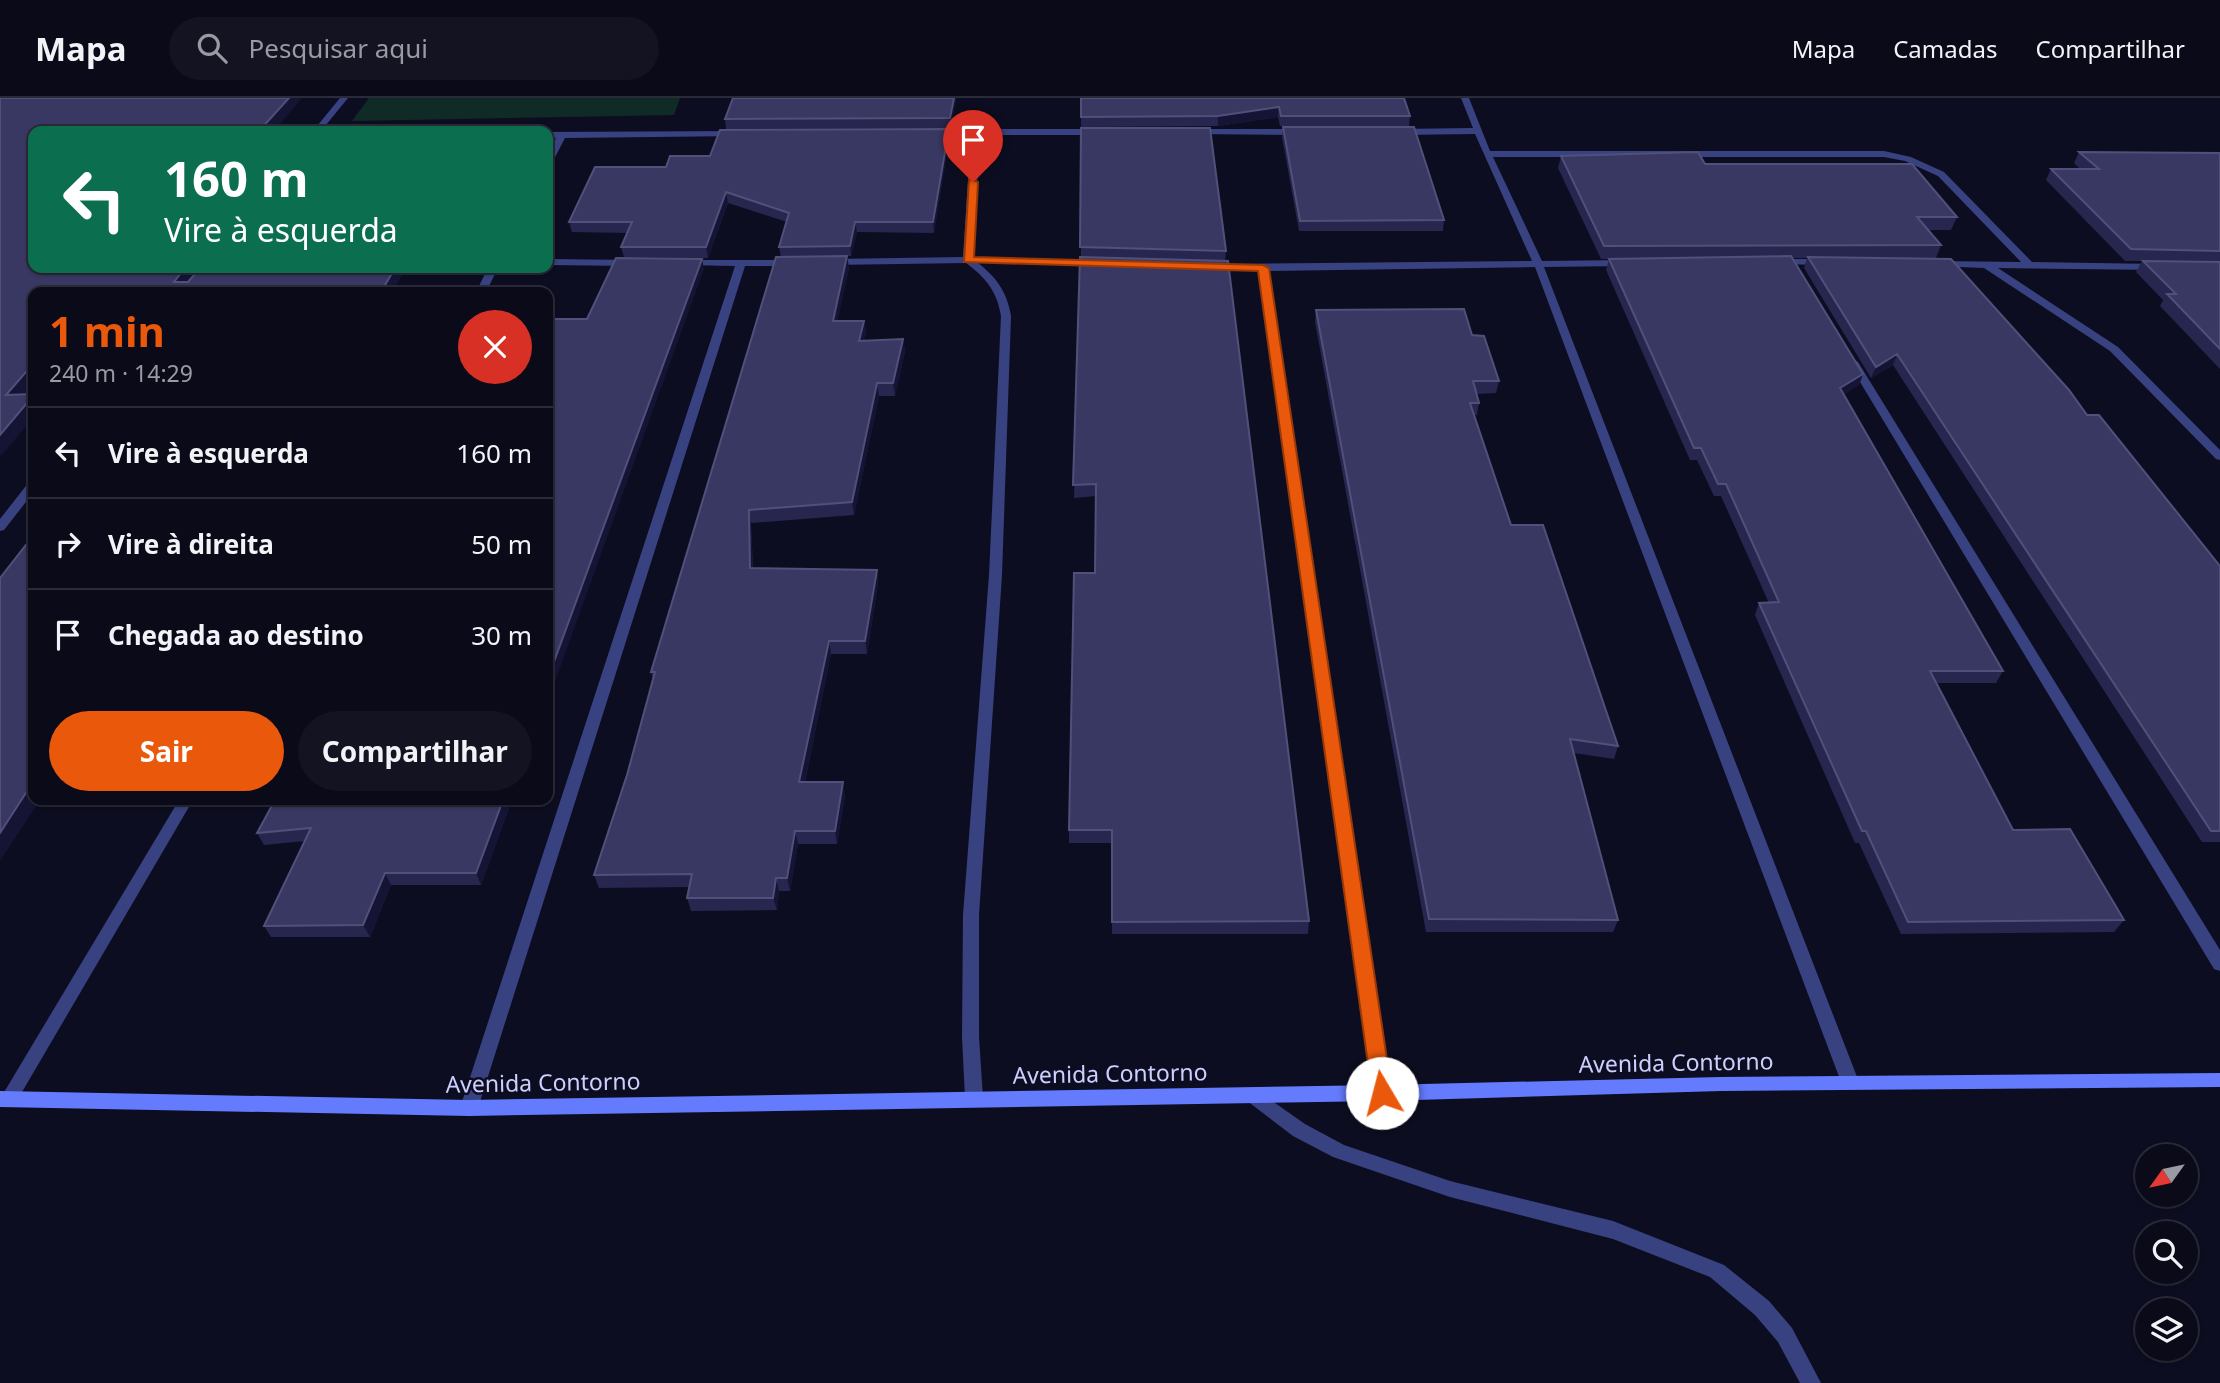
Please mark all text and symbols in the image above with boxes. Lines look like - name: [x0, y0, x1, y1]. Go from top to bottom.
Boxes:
- search box: [169, 17, 659, 80]
- text: Mapa: [35, 26, 127, 71]
- icon: search: [193, 29, 231, 67]
- text: Pesquisar aqui: [249, 30, 428, 66]
- text: Mapa: [1792, 32, 1855, 65]
- text: Camadas: [1893, 32, 1997, 65]
- text: Compartilhar: [2035, 32, 2185, 65]
- pin: [943, 110, 1003, 182]
- icon: arrive: [954, 121, 992, 159]
- text: 160 m: [164, 145, 309, 211]
- icon: left: [49, 154, 140, 245]
- text: Vire à esquerda: [164, 208, 398, 251]
- text: 1 min: [49, 302, 165, 359]
- button: close: [458, 310, 532, 384]
- text: 240 m · 14:29: [49, 357, 193, 389]
- icon: left: [49, 434, 87, 472]
- text: Vire à esquerda: [108, 435, 309, 471]
- text: 160 m: [456, 435, 532, 471]
- icon: right: [49, 525, 87, 563]
- text: Vire à direita: [108, 526, 274, 562]
- text: 50 m: [471, 526, 532, 562]
- icon: arrive: [49, 616, 87, 654]
- text: Chegada ao destino: [108, 617, 364, 653]
- text: 30 m: [471, 617, 532, 653]
- button: Sair: [49, 711, 284, 791]
- button: Compartilhar: [298, 711, 532, 791]
- street label: Avenida Contorno: [1578, 1044, 1774, 1080]
- street label: Avenida Contorno: [1012, 1055, 1208, 1091]
- position arrow: [1345, 1056, 1419, 1130]
- street label: Avenida Contorno: [445, 1064, 641, 1100]
- north arrow: [2135, 1144, 2198, 1208]
- map controls: [2135, 1144, 2198, 1361]
- button: search: [2135, 1221, 2198, 1284]
- button: layers: [2135, 1298, 2198, 1361]

